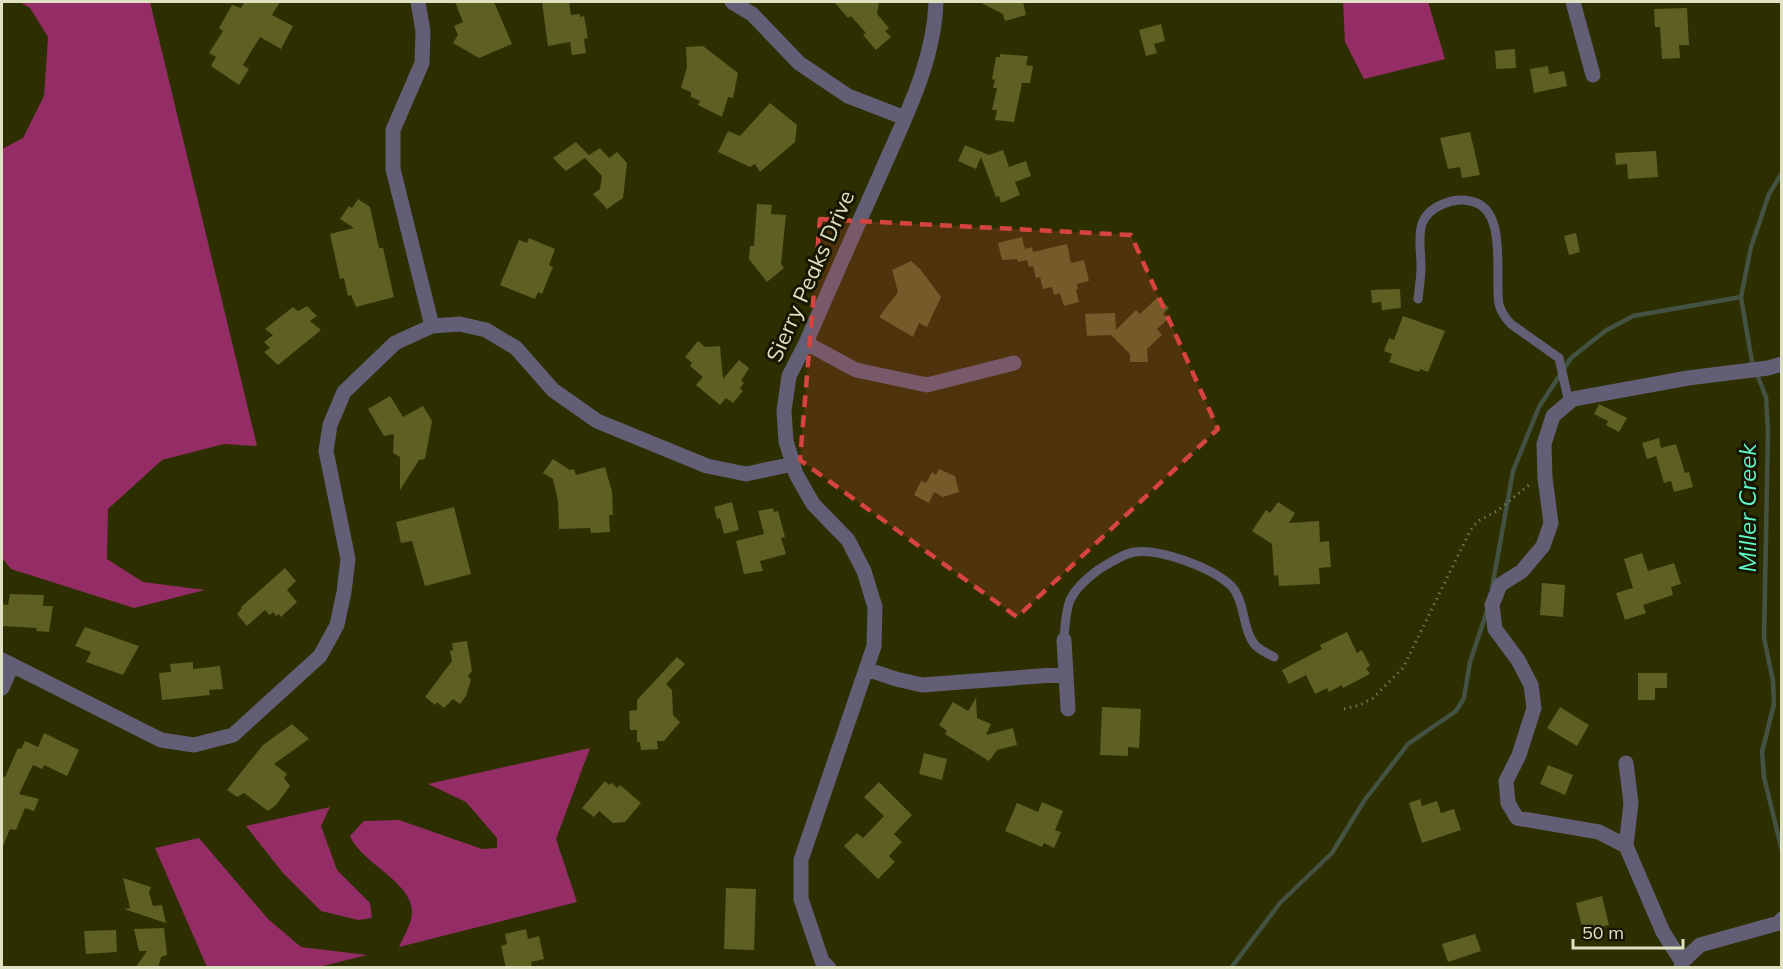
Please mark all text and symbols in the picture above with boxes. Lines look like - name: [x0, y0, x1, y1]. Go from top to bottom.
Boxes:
- street label: Sierry Peaks Drive: [760, 186, 860, 366]
- water label: Miller Creek: [1732, 443, 1762, 573]
- scale bar: [1573, 912, 1682, 950]
- text: 50 m: [1582, 921, 1624, 944]

